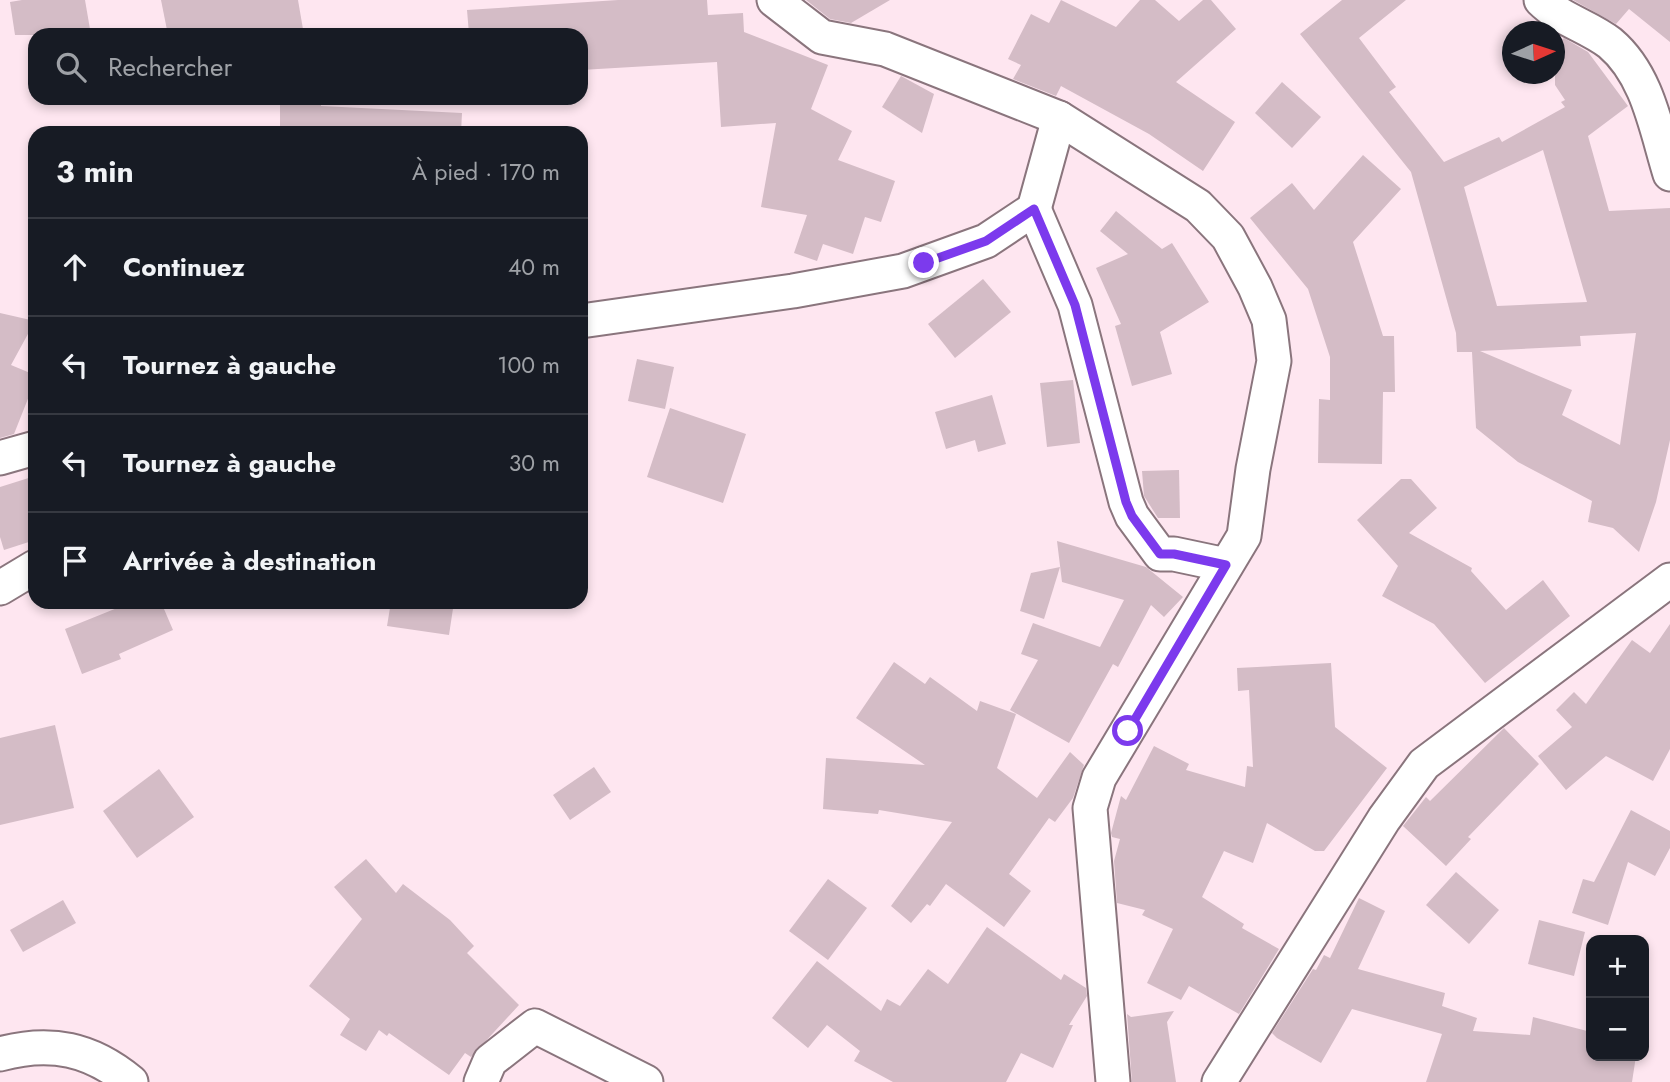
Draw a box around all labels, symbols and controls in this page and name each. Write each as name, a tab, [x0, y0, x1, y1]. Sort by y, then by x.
north arrow	[1502, 21, 1565, 84]
search box	[28, 28, 588, 105]
icon: search	[52, 48, 90, 86]
text: Rechercher	[108, 48, 232, 86]
text: 3 min	[56, 150, 134, 193]
text: À pied · 170 m	[412, 155, 560, 189]
route end	[908, 247, 939, 278]
icon: ahead	[56, 248, 94, 286]
text: Continuez	[123, 248, 245, 286]
text: 40 m	[508, 250, 560, 284]
icon: left	[56, 346, 94, 384]
text: Tournez à gauche	[123, 346, 336, 384]
text: 100 m	[497, 348, 560, 382]
icon: left	[56, 444, 94, 482]
text: Tournez à gauche	[123, 444, 336, 482]
text: 30 m	[509, 446, 560, 480]
icon: arrive	[56, 542, 94, 580]
text: Arrivée à destination	[123, 542, 376, 580]
route start	[1112, 715, 1143, 746]
map controls	[1586, 935, 1649, 1061]
button: +	[1586, 935, 1649, 998]
button: −	[1586, 998, 1649, 1061]

